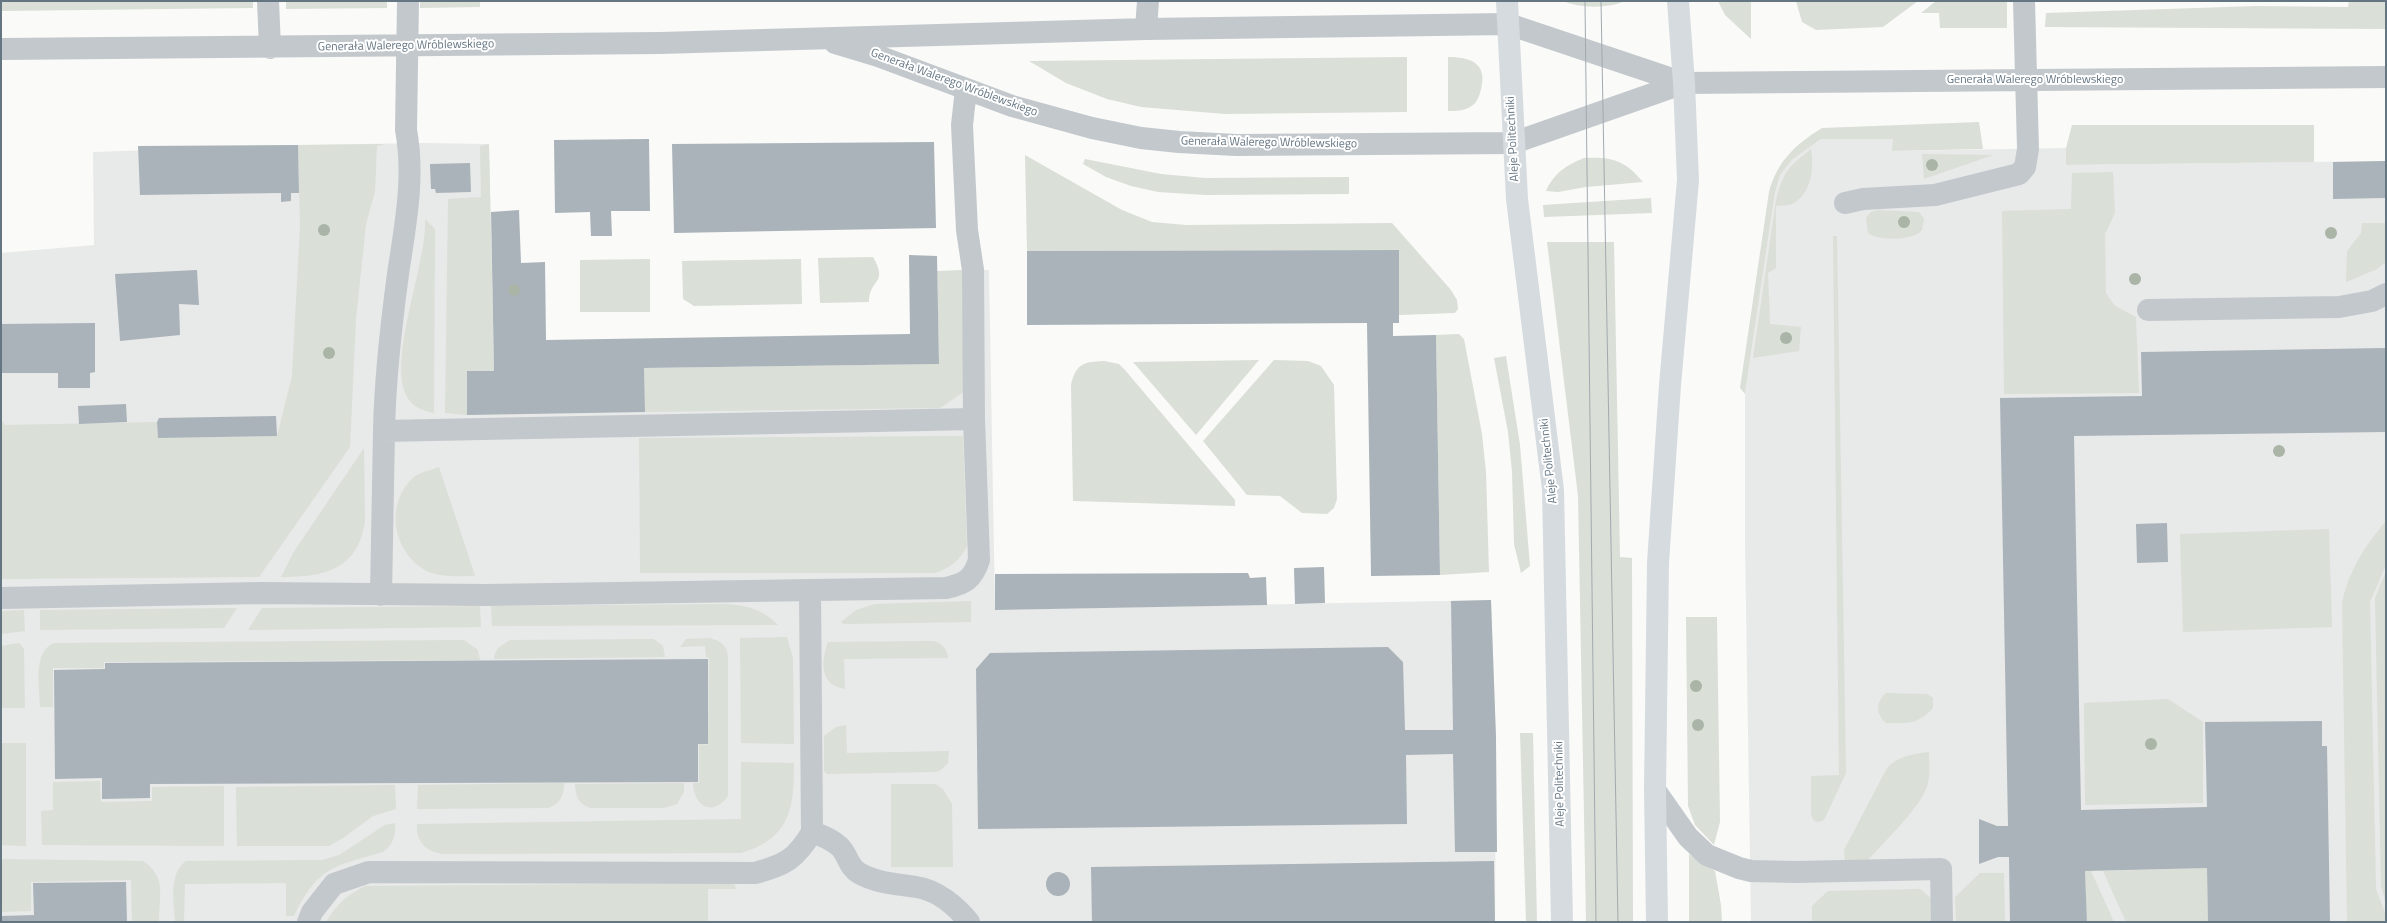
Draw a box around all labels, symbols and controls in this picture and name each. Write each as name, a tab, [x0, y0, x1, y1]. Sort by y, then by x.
street label: Generała Walerego Wróblewskiego	[318, 37, 494, 55]
street label: Generała Walerego Wróblewskiego	[869, 46, 1039, 120]
street label: Generała Walerego Wróblewskiego	[1947, 73, 2123, 87]
street label: Aleje Politechniki	[1504, 96, 1522, 182]
street label: Generała Walerego Wróblewskiego	[1181, 134, 1357, 152]
street label: Aleje Politechniki	[1537, 418, 1561, 504]
street label: Aleje Politechniki	[1552, 741, 1568, 827]

